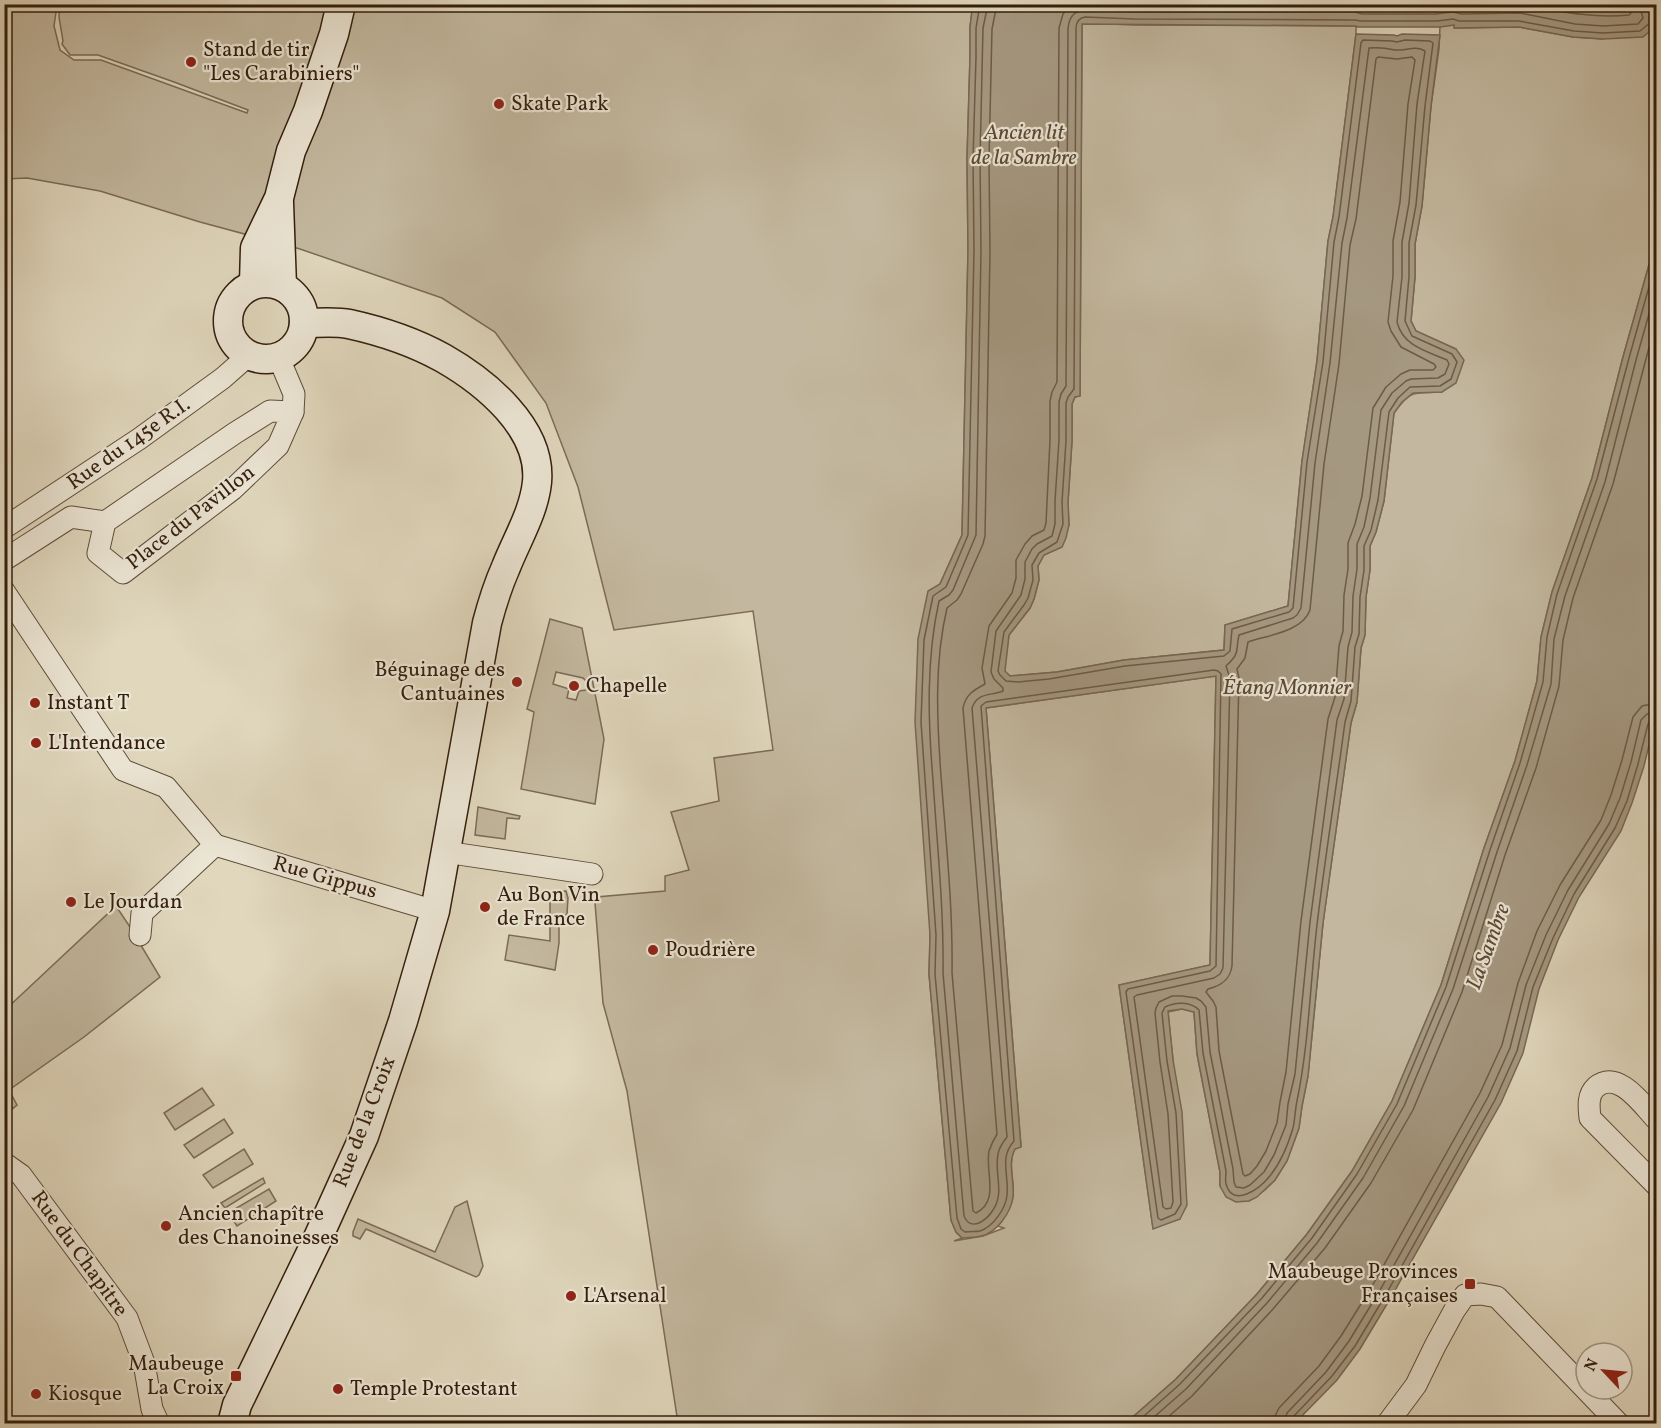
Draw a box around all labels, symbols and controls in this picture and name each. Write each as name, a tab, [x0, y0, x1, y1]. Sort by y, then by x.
place label: Stand de tir "Les Carabiniers"	[203, 36, 360, 89]
marker: Stand de tir "Les Carabiniers"	[184, 55, 198, 69]
place label: Skate Park	[511, 90, 609, 119]
marker: Skate Park	[492, 97, 506, 111]
water label: Ancien lit de la Sambre	[971, 118, 1077, 174]
street label: Rue du 145e R.I.	[62, 391, 196, 497]
street label: Place du Pavillon	[121, 459, 261, 577]
place label: Béguinage des Cantuaines	[374, 656, 505, 709]
place label: Chapelle	[586, 672, 667, 701]
water label: Étang Monnier	[1223, 673, 1352, 704]
marker: Béguinage des Cantuaines	[510, 675, 524, 689]
marker: Chapelle	[567, 679, 581, 693]
place label: Instant T	[47, 689, 130, 718]
marker: Instant T	[28, 696, 42, 710]
place label: L'Intendance	[48, 729, 165, 758]
marker: L'Intendance	[29, 736, 43, 750]
street label: Rue Gippus	[270, 849, 380, 907]
place label: Au Bon Vin de France	[497, 881, 600, 934]
place label: Le Jourdan	[83, 888, 182, 917]
marker: Le Jourdan	[64, 895, 78, 909]
marker: Au Bon Vin de France	[478, 900, 492, 914]
water label: La Sambre	[1459, 900, 1519, 994]
place label: Poudrière	[665, 936, 756, 965]
marker: Poudrière	[646, 943, 660, 957]
street label: Rue de la Croix	[327, 1052, 403, 1192]
street label: Rue du Chapitre	[23, 1185, 135, 1323]
place label: Ancien chapître des Chanoinesses	[178, 1200, 339, 1253]
marker: Ancien chapître des Chanoinesses	[159, 1219, 173, 1233]
place label: Maubeuge Provinces Françaises	[1268, 1258, 1458, 1311]
marker: Maubeuge Provinces Françaises	[1463, 1277, 1477, 1291]
place label: L'Arsenal	[583, 1282, 667, 1311]
marker: L'Arsenal	[564, 1289, 578, 1303]
north arrow	[1574, 1341, 1634, 1401]
place label: Maubeuge La Croix	[128, 1350, 224, 1403]
text: N	[1580, 1355, 1605, 1375]
marker: Maubeuge La Croix	[229, 1369, 243, 1383]
place label: Temple Protestant	[350, 1375, 518, 1404]
place label: Kiosque	[48, 1380, 122, 1409]
marker: Temple Protestant	[331, 1382, 345, 1396]
marker: Kiosque	[29, 1387, 43, 1401]

